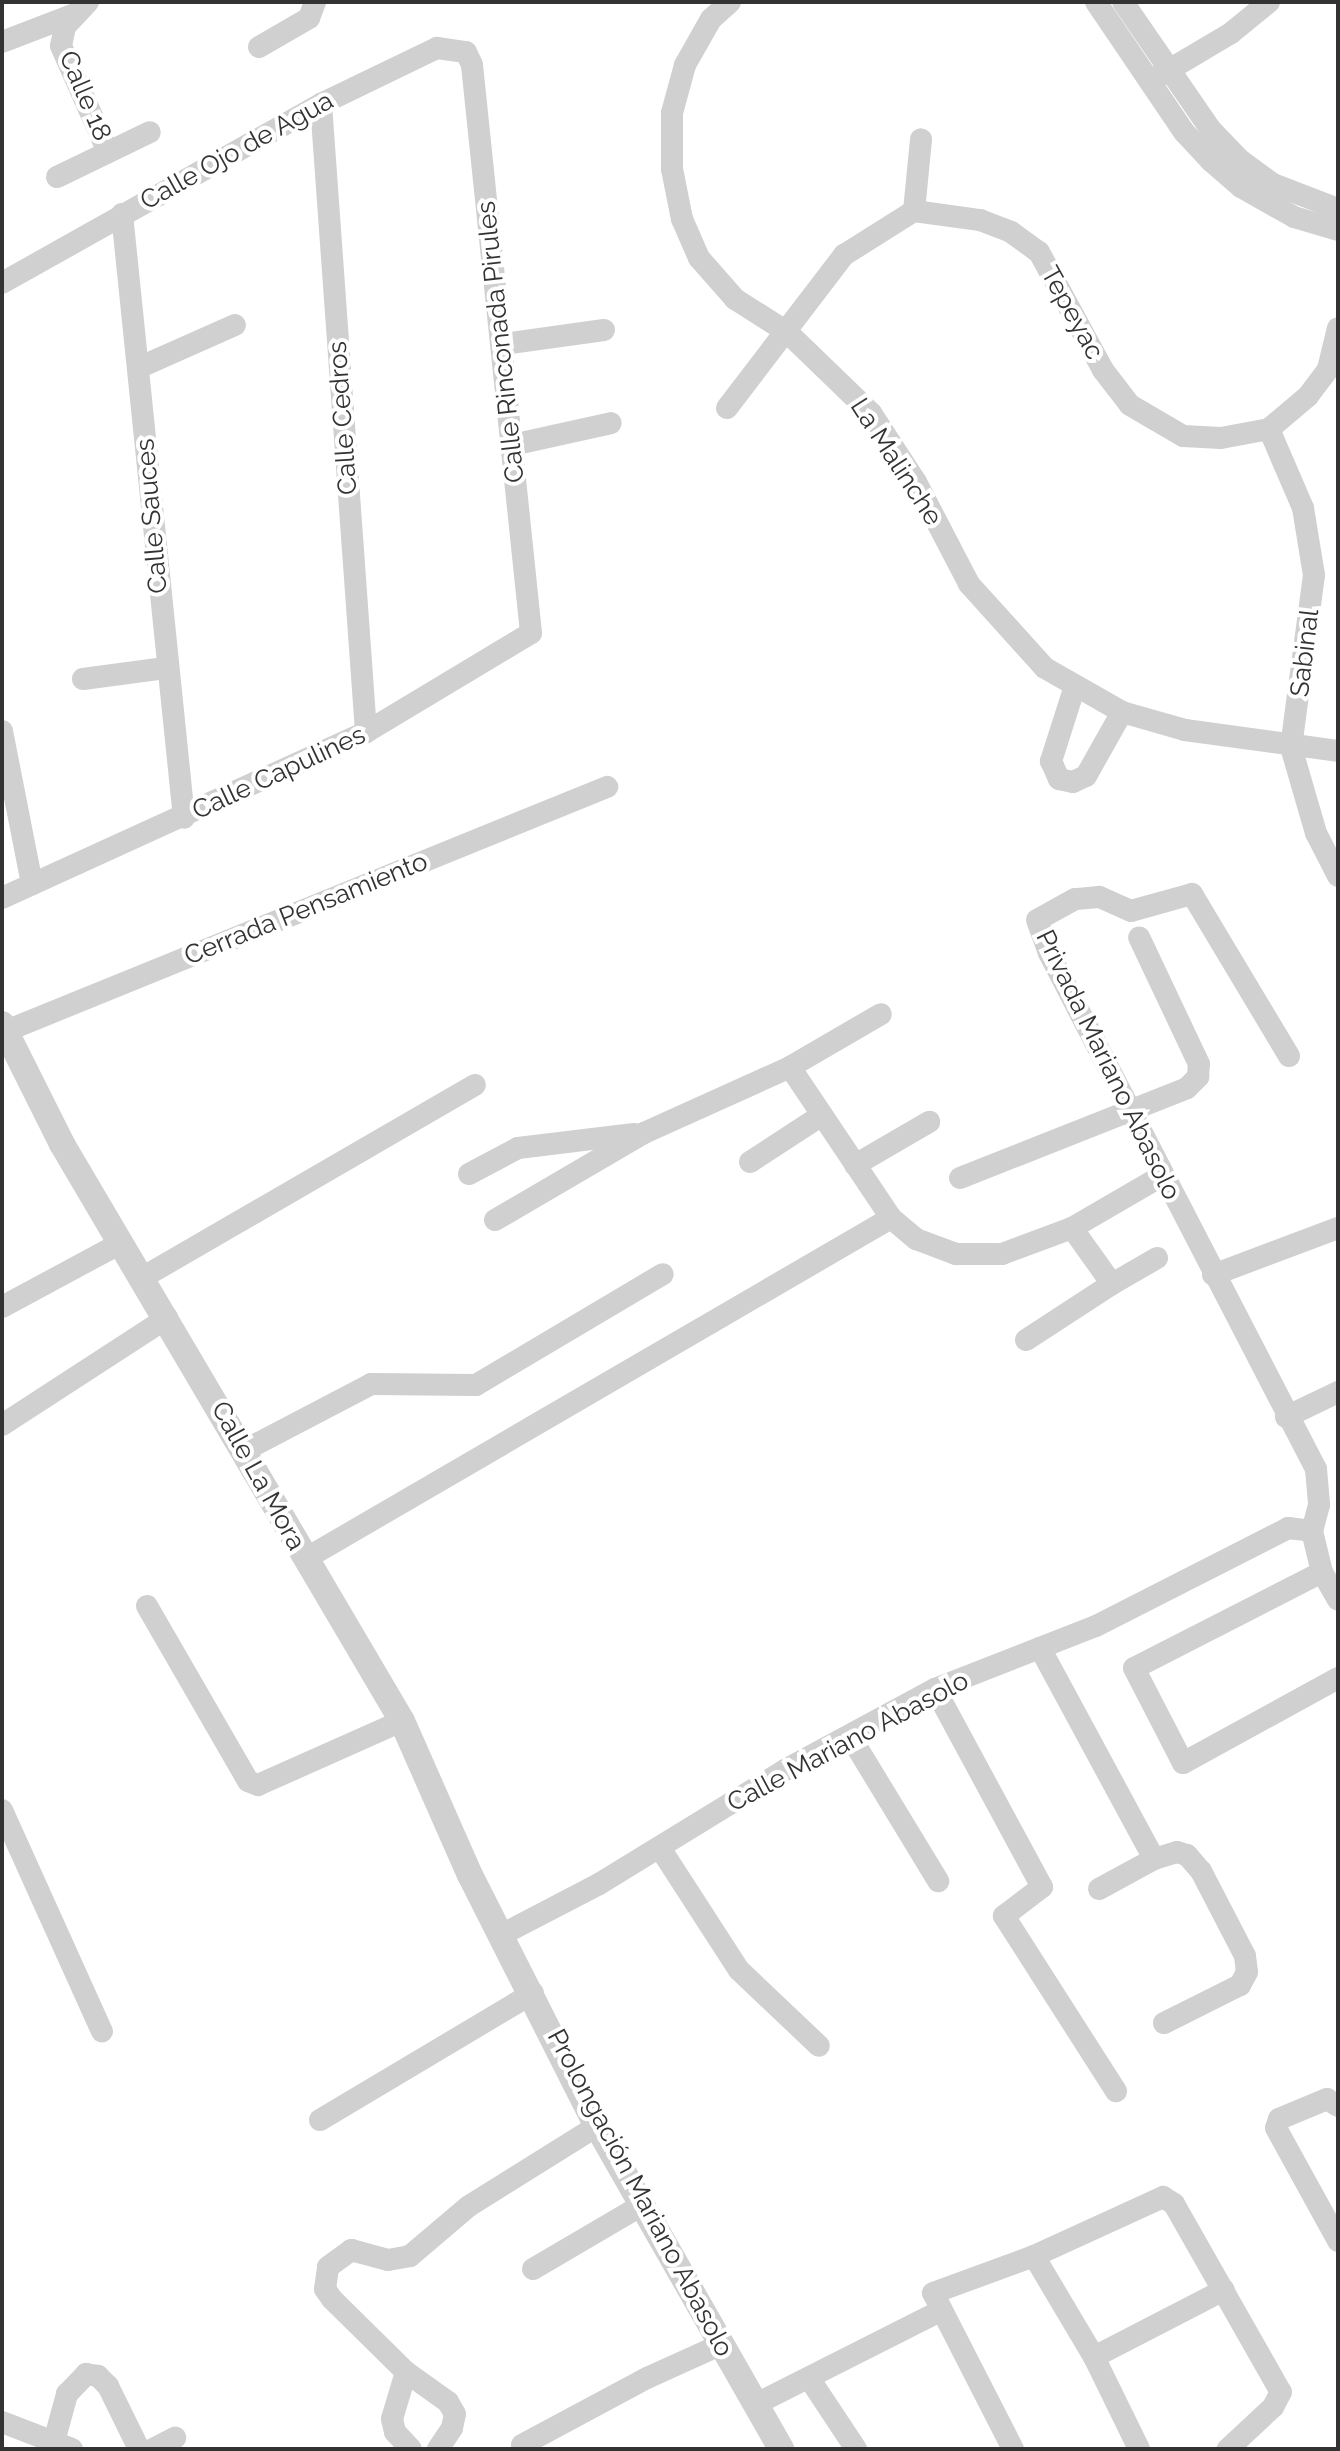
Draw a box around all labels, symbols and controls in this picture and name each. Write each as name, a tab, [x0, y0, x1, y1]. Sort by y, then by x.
street label: Calle 18	[52, 46, 118, 146]
street label: Calle Ojo de Agua	[135, 85, 339, 217]
street label: Calle Rinconada Pirules	[471, 200, 531, 484]
street label: Tepeyac	[1034, 261, 1110, 365]
street label: Calle Cedros	[322, 340, 364, 496]
street label: La Malinche	[843, 393, 949, 531]
street label: Calle Sauces	[130, 437, 174, 595]
street label: Sabinal	[1284, 607, 1326, 699]
street label: Calle Capulines	[188, 719, 370, 827]
street label: Cerrada Pensamiento	[180, 846, 432, 972]
street label: Privada Mariano Abasolo	[1029, 925, 1187, 1205]
street label: Calle La Mora	[204, 1396, 312, 1556]
street label: Calle Mariano Abasolo	[722, 1665, 974, 1819]
street label: Prolongación Mariano Abasolo	[540, 2024, 740, 2362]

